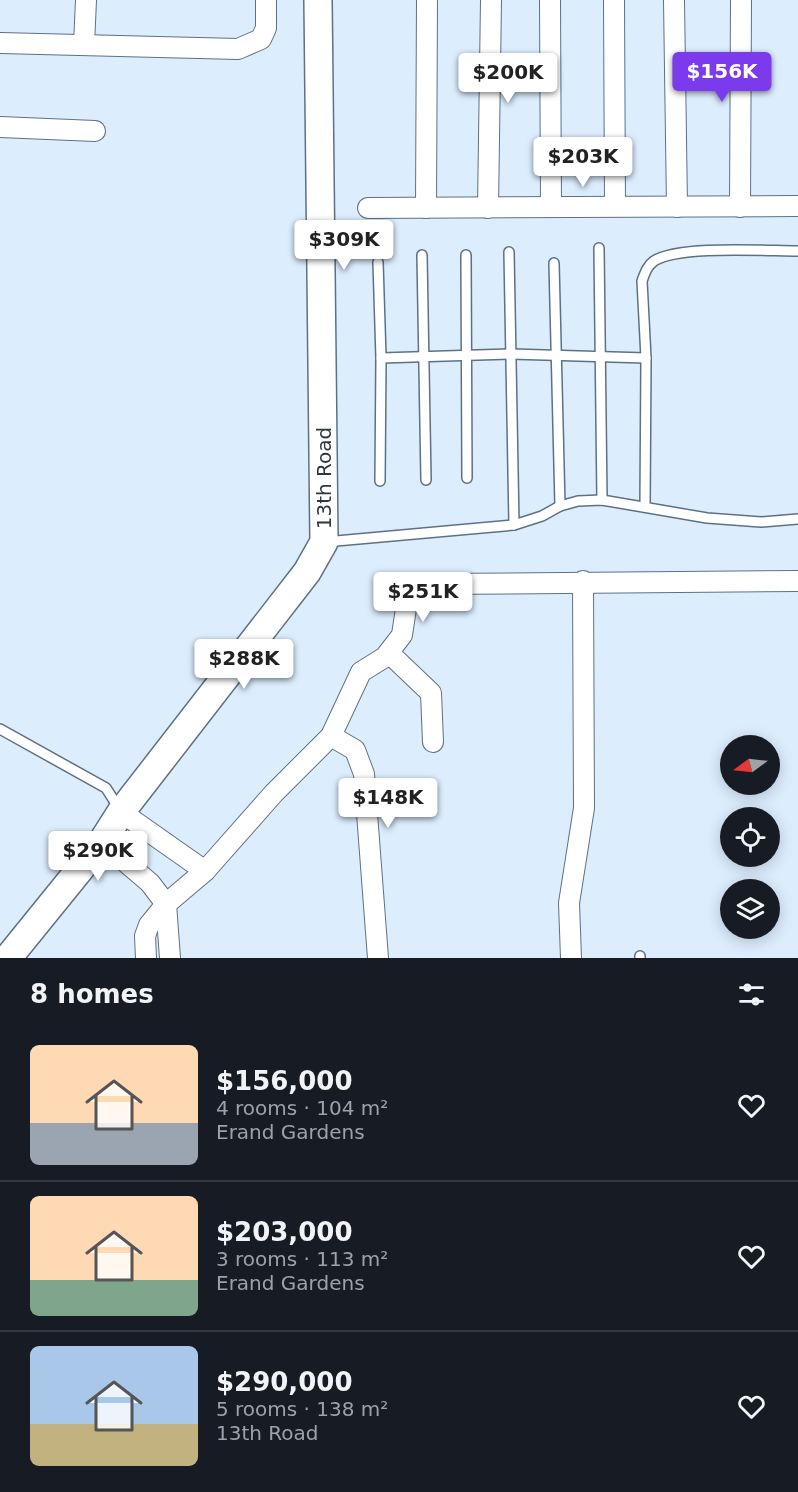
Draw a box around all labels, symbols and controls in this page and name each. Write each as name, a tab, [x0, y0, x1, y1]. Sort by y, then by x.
pin: $156K	[680, 52, 764, 103]
pin: $200K	[466, 53, 550, 104]
text: $156K	[686, 59, 758, 83]
text: $200K	[472, 60, 544, 84]
pin: $203K	[541, 137, 625, 188]
text: $203K	[547, 144, 619, 168]
pin: $309K	[302, 220, 386, 271]
text: $309K	[308, 227, 380, 251]
street label: 13th Road	[312, 427, 336, 529]
pin: $251K	[381, 572, 465, 623]
text: $251K	[387, 579, 459, 603]
pin: $288K	[202, 639, 286, 690]
text: $288K	[208, 646, 280, 670]
north arrow	[720, 735, 780, 795]
map controls	[720, 735, 780, 939]
pin: $148K	[346, 778, 430, 829]
text: $148K	[352, 785, 424, 809]
button: locate	[720, 807, 780, 867]
pin: $290K	[56, 831, 140, 882]
text: $290K	[62, 838, 134, 862]
button: layers	[720, 879, 780, 939]
icon: filters	[735, 978, 768, 1011]
text: 8 homes	[30, 979, 154, 1009]
text: $156,000	[216, 1066, 353, 1096]
icon: home	[78, 1069, 150, 1141]
icon: heart	[735, 1089, 768, 1122]
text: 4 rooms · 104 m²	[216, 1096, 388, 1120]
text: Erand Gardens	[216, 1120, 365, 1144]
text: $203,000	[216, 1217, 353, 1247]
icon: home	[78, 1220, 150, 1292]
icon: heart	[735, 1240, 768, 1273]
text: 3 rooms · 113 m²	[216, 1247, 388, 1271]
text: Erand Gardens	[216, 1271, 365, 1295]
text: $290,000	[216, 1367, 353, 1397]
icon: home	[78, 1370, 150, 1442]
icon: heart	[735, 1390, 768, 1423]
text: 5 rooms · 138 m²	[216, 1397, 388, 1421]
text: 13th Road	[216, 1421, 319, 1445]

